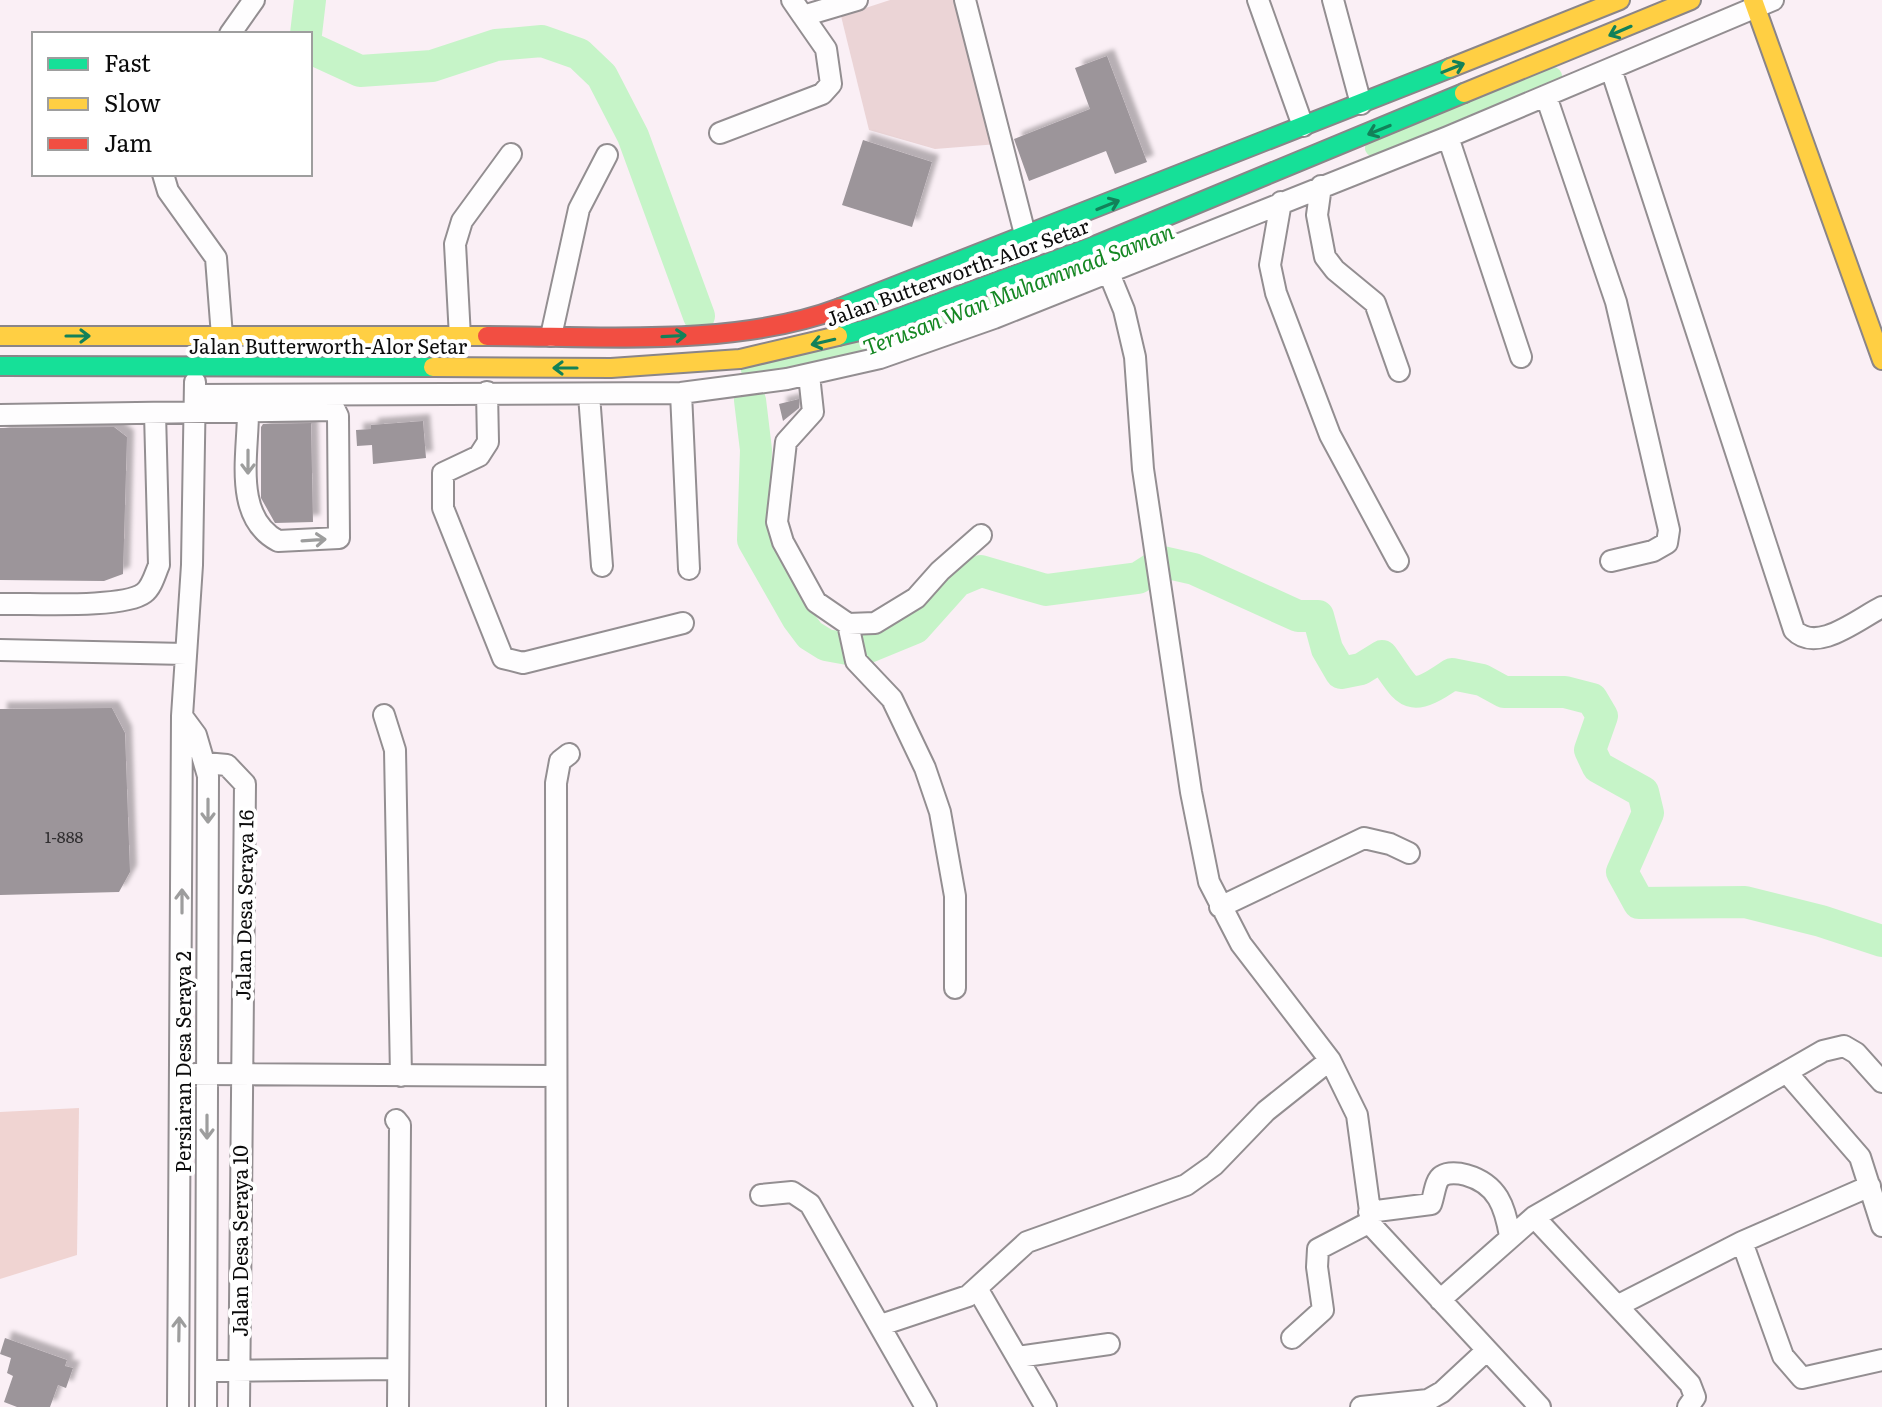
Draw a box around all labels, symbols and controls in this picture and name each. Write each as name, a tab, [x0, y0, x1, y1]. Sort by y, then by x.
one-way arrow	[1608, 24, 1633, 39]
legend	[32, 32, 312, 176]
text: Fast	[104, 44, 151, 79]
one-way arrow	[1441, 59, 1465, 74]
text: Slow	[104, 84, 161, 119]
text: Jam	[104, 124, 152, 159]
one-way arrow	[1368, 124, 1392, 138]
one-way arrow	[1095, 197, 1120, 211]
street label: Jalan Butterworth-Alor Setar	[821, 209, 1093, 333]
water label: Terusan Wan Muhammad Saman	[858, 213, 1178, 363]
one-way arrow	[64, 328, 91, 344]
one-way arrow	[660, 328, 687, 343]
street label: Jalan Butterworth-Alor Setar	[189, 330, 468, 360]
one-way arrow	[810, 335, 836, 350]
one-way arrow	[552, 360, 579, 376]
one-way arrow	[240, 448, 255, 475]
one-way arrow	[300, 532, 327, 547]
one-way arrow	[200, 797, 216, 824]
street label: Jalan Desa Seraya 16	[226, 809, 260, 1001]
house number: 1-888	[45, 824, 83, 848]
one-way arrow	[174, 888, 190, 915]
street label: Persiaran Desa Seraya 2	[167, 951, 197, 1173]
one-way arrow	[199, 1113, 215, 1140]
street label: Jalan Desa Seraya 10	[224, 1145, 254, 1337]
one-way arrow	[172, 1316, 187, 1343]

